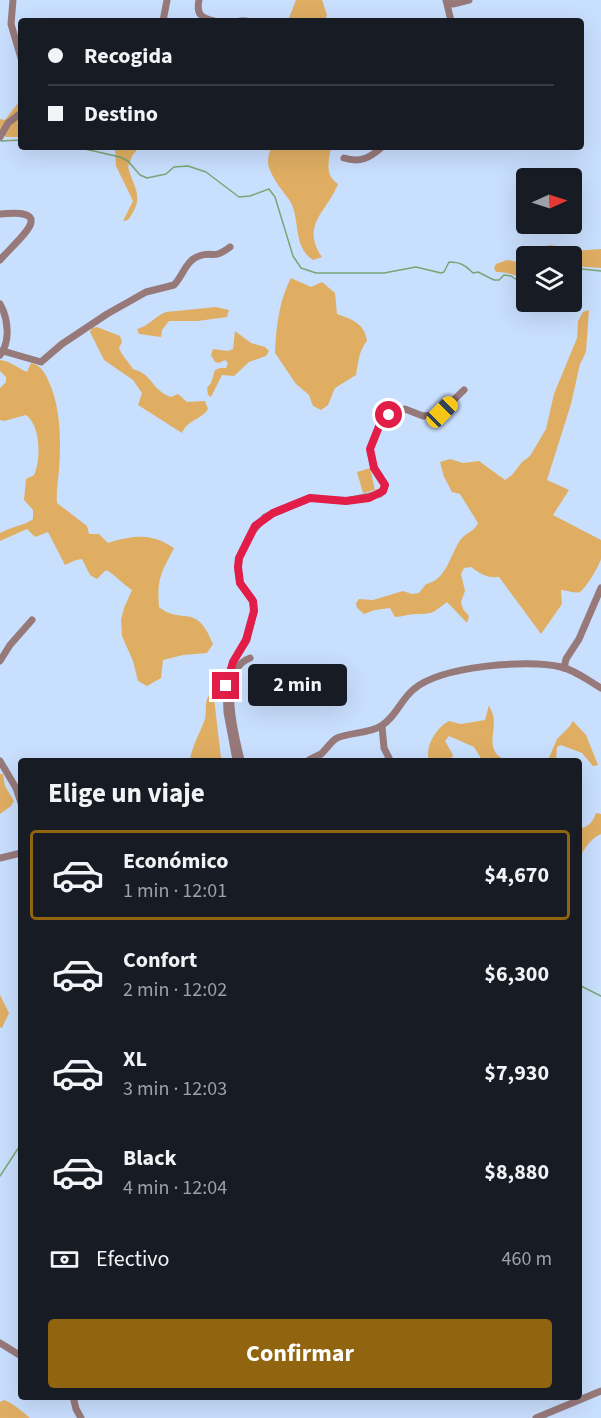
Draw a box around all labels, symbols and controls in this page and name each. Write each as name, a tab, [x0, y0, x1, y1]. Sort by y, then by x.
text: Recogida	[84, 40, 173, 72]
text: Destino	[84, 98, 158, 130]
north arrow	[516, 168, 582, 234]
map controls	[516, 168, 582, 312]
button: layers	[516, 246, 582, 312]
car	[423, 393, 461, 431]
route start	[375, 401, 402, 428]
callout: 2 min	[247, 665, 346, 707]
text: 2 min	[273, 671, 322, 699]
route end	[212, 672, 239, 699]
text: Elige un viaje	[48, 774, 205, 813]
text: Económico	[123, 845, 228, 877]
icon: car	[51, 848, 105, 902]
text: $4,670	[484, 859, 549, 891]
text: 1 min · 12:01	[123, 877, 227, 905]
text: Confort	[123, 944, 197, 976]
icon: car	[51, 947, 105, 1001]
text: $6,300	[484, 958, 549, 990]
text: 2 min · 12:02	[123, 976, 227, 1004]
text: XL	[123, 1043, 147, 1075]
icon: car	[51, 1046, 105, 1100]
text: $7,930	[484, 1057, 549, 1089]
text: 3 min · 12:03	[123, 1075, 227, 1103]
text: Black	[123, 1142, 177, 1174]
icon: car	[51, 1145, 105, 1199]
text: $8,880	[484, 1156, 549, 1188]
text: 4 min · 12:04	[123, 1174, 227, 1202]
icon: cash	[48, 1243, 81, 1276]
text: Efectivo	[96, 1243, 170, 1275]
text: 460 m	[502, 1245, 552, 1273]
button: Confirmar	[48, 1319, 552, 1388]

